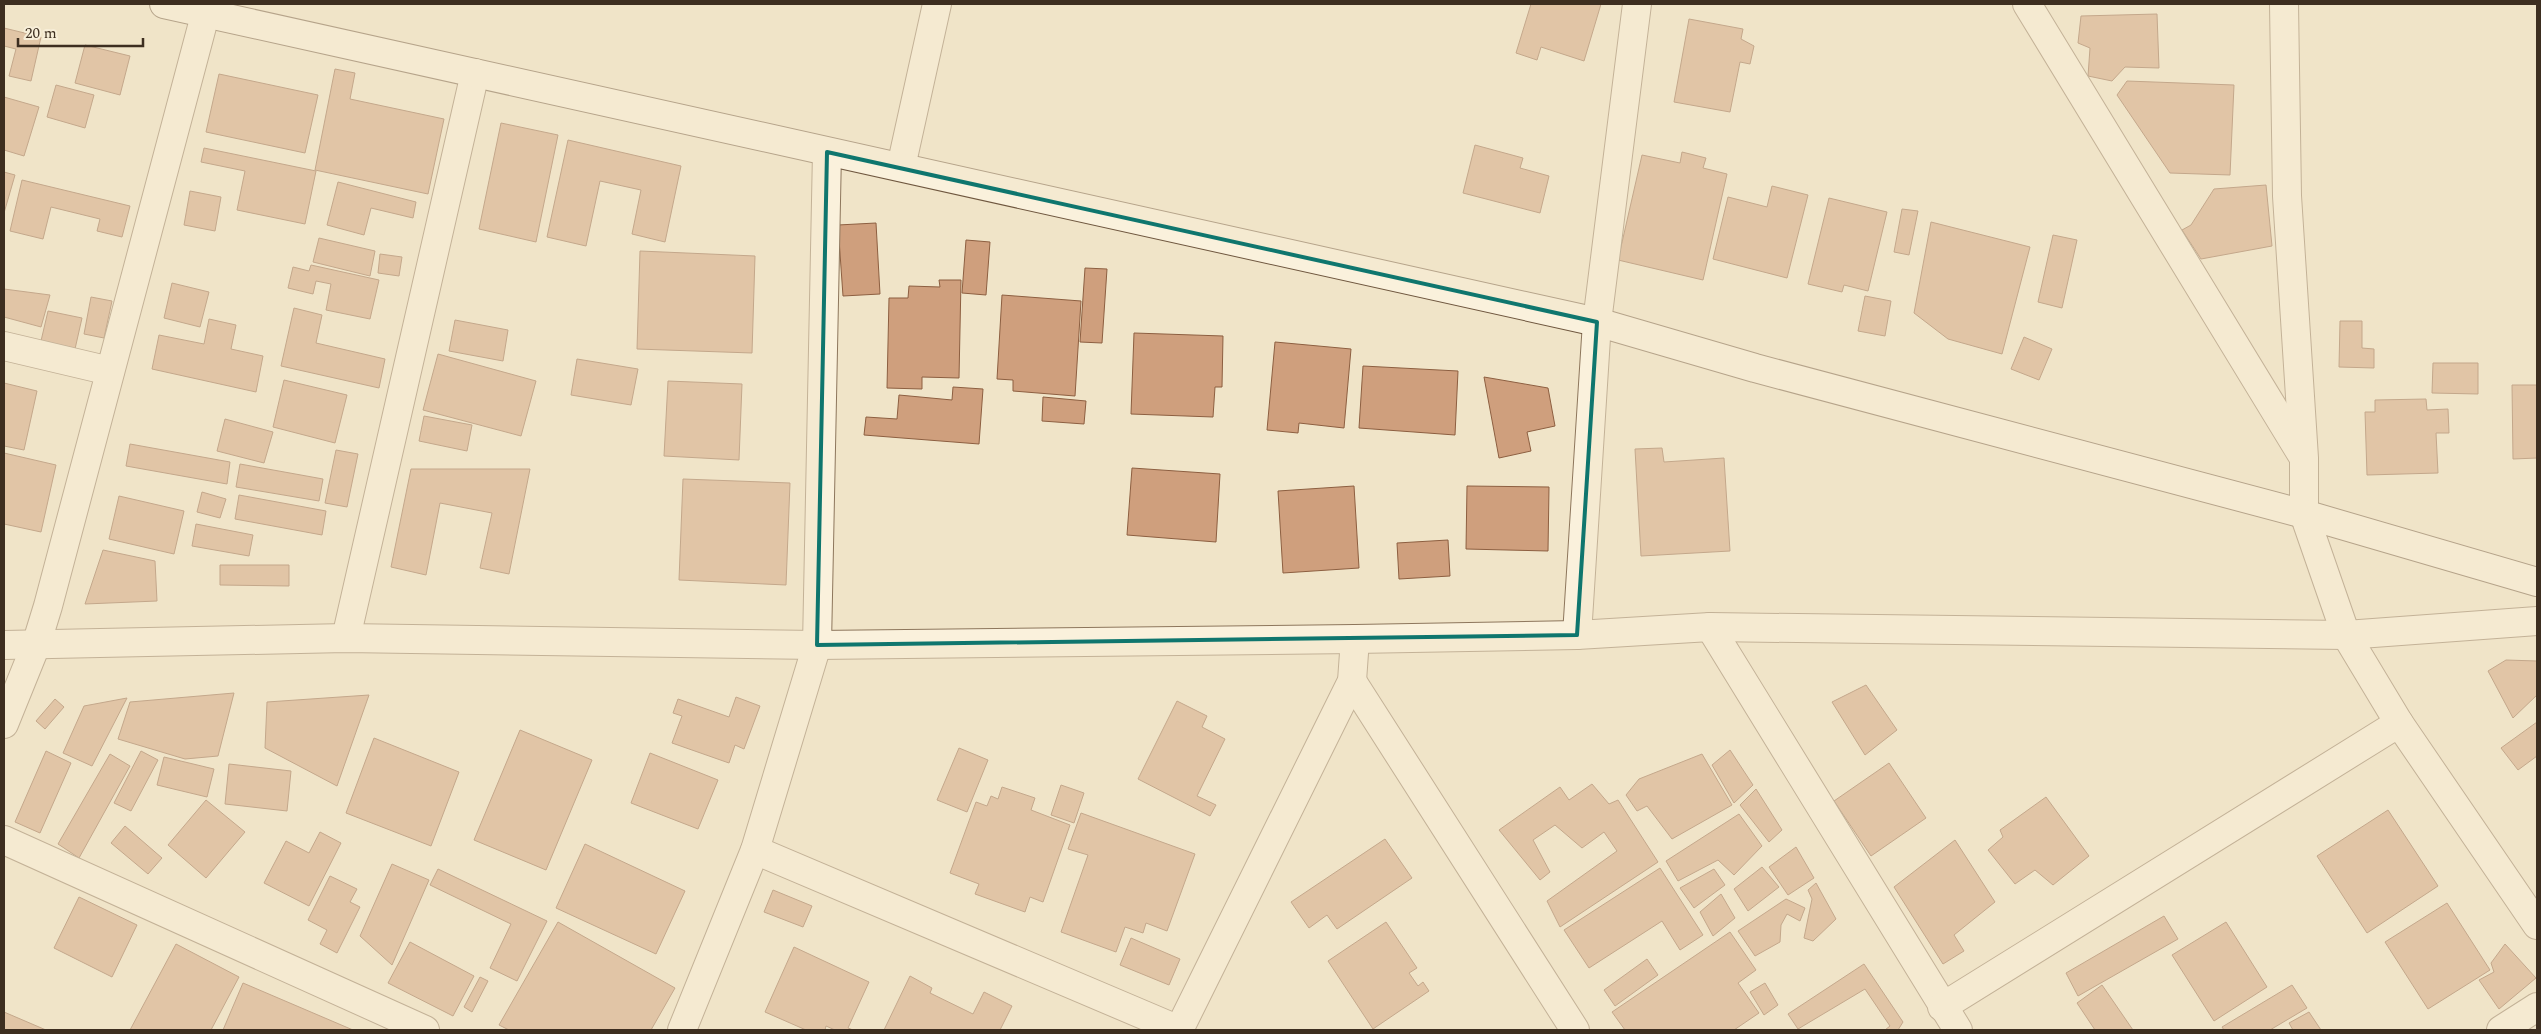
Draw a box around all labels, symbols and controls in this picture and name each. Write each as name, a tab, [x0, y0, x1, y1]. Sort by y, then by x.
scale bar	[18, 15, 142, 47]
text: 20 m	[25, 22, 57, 45]

